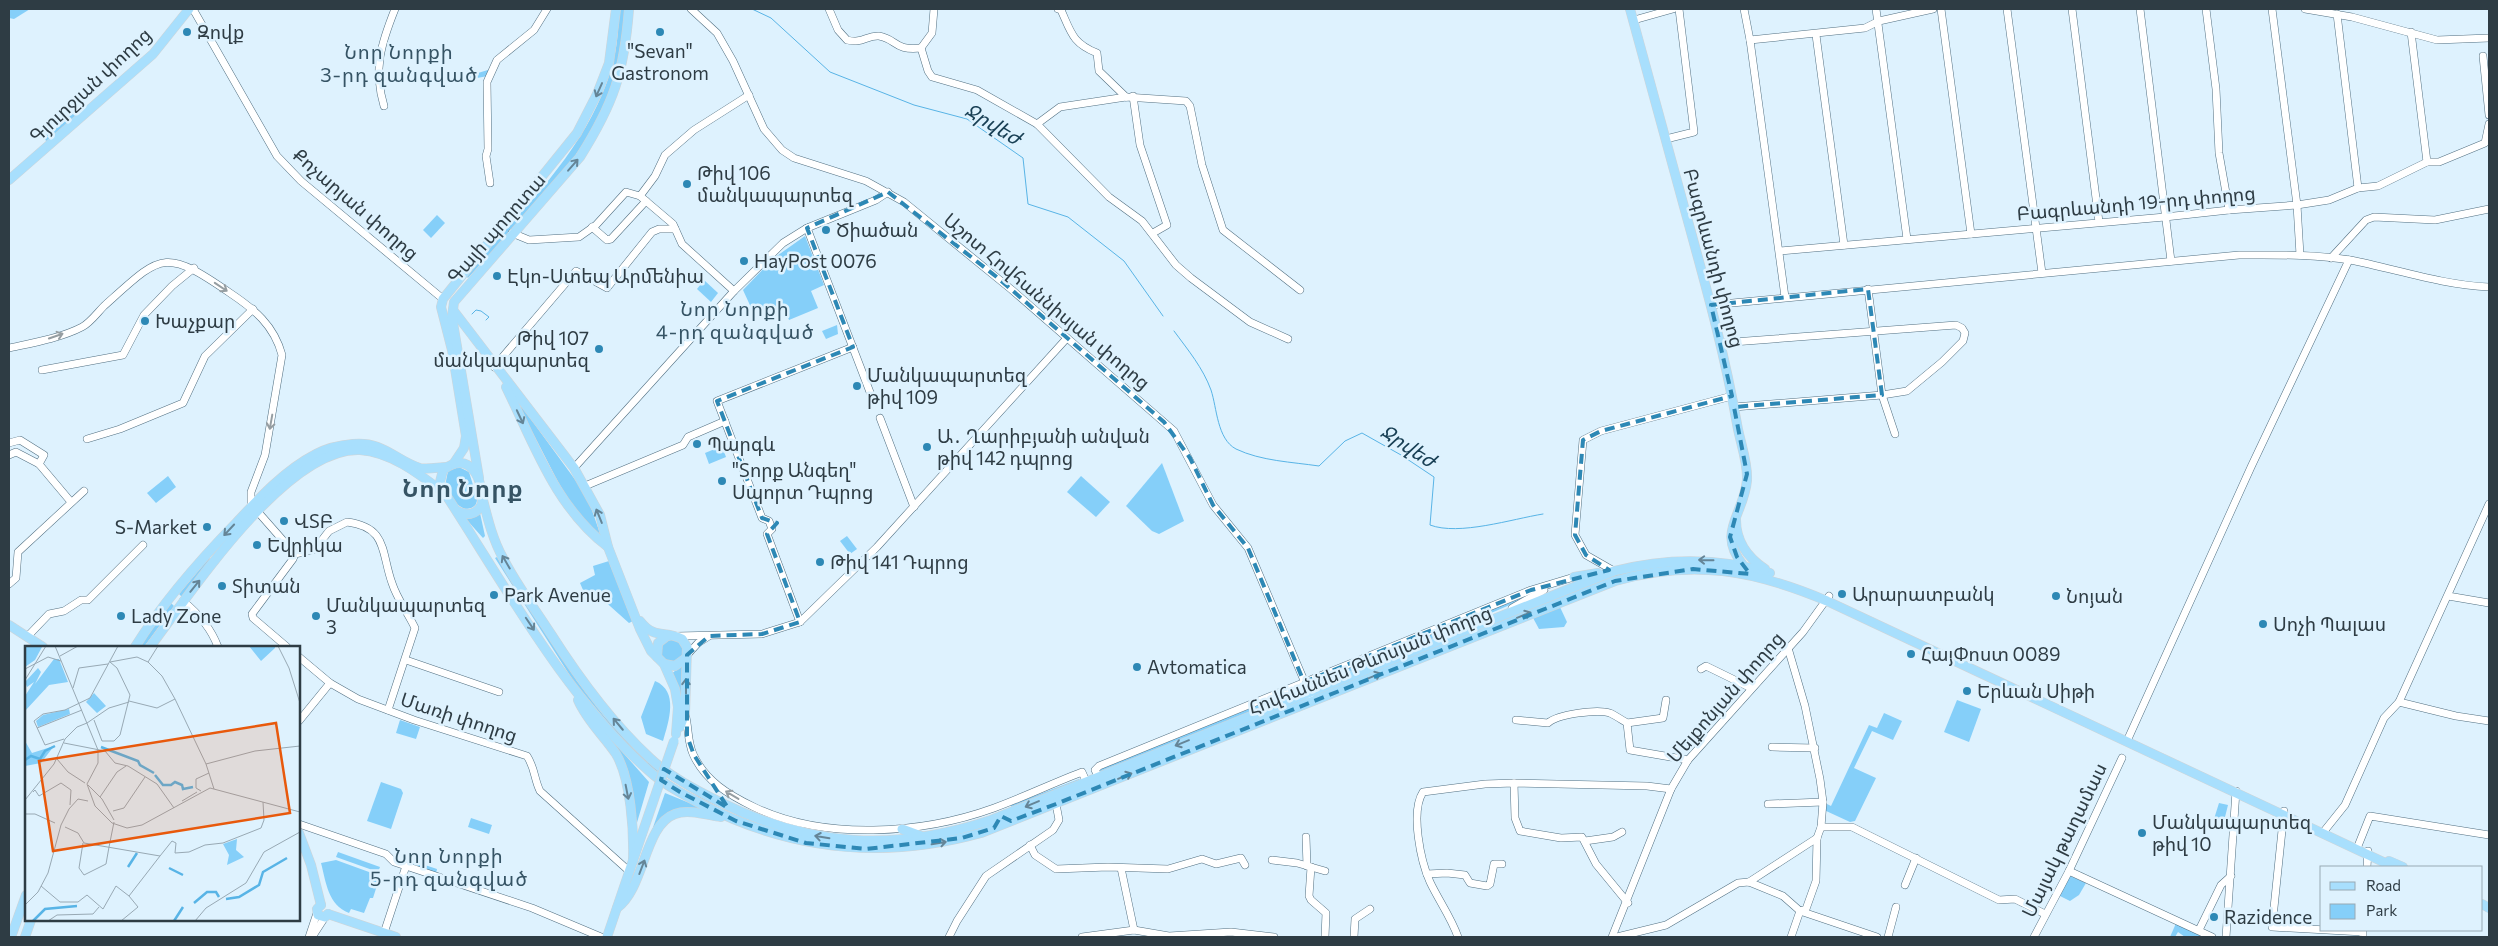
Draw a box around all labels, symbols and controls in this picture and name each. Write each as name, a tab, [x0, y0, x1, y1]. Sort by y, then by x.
place label: Զովք	[197, 20, 244, 44]
street label: Գյուրջյան փողոց	[24, 22, 156, 148]
marker: Զովք	[181, 26, 193, 38]
marker: "Sevan" Gastronom	[654, 26, 666, 38]
district label: Նոր Նորքի 3-րդ զանգված	[320, 39, 478, 87]
place label: "Sevan" Gastronom	[611, 39, 709, 84]
one-way arrow	[593, 82, 603, 97]
water label: Ջրվեժ	[961, 97, 1028, 151]
street label: Քոչարյան փողոց	[288, 143, 424, 265]
one-way arrow	[567, 159, 578, 172]
place label: Թիվ 106 մանկապարտեզ	[697, 161, 854, 207]
street label: Բագրևանդի փողոց	[1678, 166, 1750, 350]
street label: Գայի պողոտա	[442, 168, 550, 288]
marker: Թիվ 106 մանկապարտեզ	[681, 178, 693, 190]
street label: Բագրևանդի 19-րդ փողոց	[2016, 181, 2256, 225]
street label: Աշոտ Հովհաննիսյան փողոց	[939, 207, 1155, 395]
place label: Ծիածան	[836, 218, 918, 242]
marker: Ծիածան	[820, 224, 832, 236]
place label: HayPost 0076	[754, 249, 877, 272]
marker: HayPost 0076	[738, 255, 750, 267]
place label: Էկո-Ստեպ Արմենիա	[507, 264, 704, 288]
marker: Էկո-Ստեպ Արմենիա	[491, 270, 503, 282]
one-way arrow	[214, 282, 228, 292]
district label: Նոր Նորքի 4-րդ զանգված	[656, 296, 814, 344]
place label: Խաչքար	[155, 309, 235, 333]
marker: Խաչքար	[139, 315, 151, 327]
place label: Թիվ 107 մանկապարտեզ	[433, 326, 591, 372]
one-way arrow	[47, 330, 63, 340]
marker: Թիվ 107 մանկապարտեզ	[593, 343, 605, 355]
place label: Մանկապարտեզ թիվ 109	[867, 363, 1028, 409]
marker: Մանկապարտեզ թիվ 109	[851, 380, 863, 392]
one-way arrow	[516, 409, 525, 424]
one-way arrow	[265, 413, 275, 429]
water label: Ջրվեժ	[1376, 419, 1443, 474]
place label: Ա․ Ղարիբյանի անվան թիվ 142 դպրոց	[937, 424, 1150, 470]
place label: Պարգև	[707, 432, 775, 456]
marker: Պարգև	[691, 438, 703, 450]
marker: Ա․ Ղարիբյանի անվան թիվ 142 դպրոց	[921, 441, 933, 453]
place label: "Տորք Անգեղ" Սպորտ Դպրոց	[732, 458, 873, 504]
district label: Նոր Նորք	[402, 473, 524, 503]
marker: "Տորք Անգեղ" Սպորտ Դպրոց	[716, 475, 728, 487]
place label: ՎՏԲ	[294, 509, 333, 532]
one-way arrow	[594, 509, 604, 524]
place label: S-Market	[115, 515, 197, 538]
marker: ՎՏԲ	[278, 515, 290, 527]
marker: S-Market	[201, 521, 213, 533]
one-way arrow	[223, 523, 235, 536]
place label: Եվրիկա	[267, 533, 343, 557]
marker: Եվրիկա	[251, 539, 263, 551]
place label: Թիվ 141 Դպրոց	[830, 550, 969, 574]
one-way arrow	[500, 555, 510, 569]
marker: Թիվ 141 Դպրոց	[814, 556, 826, 568]
one-way arrow	[1699, 556, 1715, 565]
place label: Տիտան	[232, 574, 301, 598]
one-way arrow	[190, 580, 201, 593]
marker: Տիտան	[216, 580, 228, 592]
place label: Արարատբանկ	[1852, 582, 1995, 606]
place label: Park Avenue	[504, 583, 611, 606]
place label: Նոյան	[2066, 584, 2123, 608]
marker: Արարատբանկ	[1836, 588, 1848, 600]
marker: Park Avenue	[488, 589, 500, 601]
marker: Նոյան	[2050, 590, 2062, 602]
place label: Մանկապարտեզ 3	[326, 593, 487, 638]
street label: Հովհաննես Թևոսյան փողոց	[1245, 600, 1495, 720]
place label: Lady Zone	[131, 604, 221, 627]
marker: Lady Zone	[115, 610, 127, 622]
marker: Մանկապարտեզ 3	[310, 610, 322, 622]
one-way arrow	[1517, 610, 1532, 619]
place label: Սոչի Պալաս	[2273, 612, 2386, 636]
one-way arrow	[525, 617, 535, 631]
marker: Սոչի Պալաս	[2257, 618, 2269, 630]
street label: Մելքոնյան փողոց	[1661, 626, 1789, 768]
place label: ՀայՓոստ 0089	[1921, 642, 2060, 666]
inset map	[25, 646, 300, 921]
marker: ՀայՓոստ 0089	[1905, 648, 1917, 660]
place label: Avtomatica	[1147, 655, 1247, 678]
marker: Avtomatica	[1131, 661, 1143, 673]
one-way arrow	[1366, 671, 1381, 680]
one-way arrow	[681, 678, 691, 694]
place label: Երևան Սիթի	[1977, 679, 2095, 703]
marker: Երևան Սիթի	[1961, 685, 1973, 697]
street label: Մառի փողոց	[397, 687, 521, 747]
one-way arrow	[612, 718, 623, 731]
one-way arrow	[1175, 739, 1191, 748]
street label: Մայակ թաղամաս	[2016, 759, 2112, 921]
one-way arrow	[1117, 770, 1132, 780]
one-way arrow	[622, 784, 632, 800]
one-way arrow	[725, 790, 739, 800]
one-way arrow	[1025, 800, 1040, 809]
place label: Մանկապարտեզ թիվ 10	[2152, 810, 2313, 856]
marker: Մանկապարտեզ թիվ 10	[2136, 827, 2148, 839]
one-way arrow	[815, 831, 831, 841]
one-way arrow	[931, 837, 947, 847]
district label: Նոր Նորքի 5-րդ զանգված	[370, 843, 528, 891]
one-way arrow	[638, 860, 647, 875]
legend	[2320, 866, 2483, 931]
text: Road	[2366, 876, 2401, 894]
text: Park	[2366, 901, 2397, 919]
place label: Razidence	[2224, 905, 2312, 928]
marker: Razidence	[2208, 911, 2220, 923]

